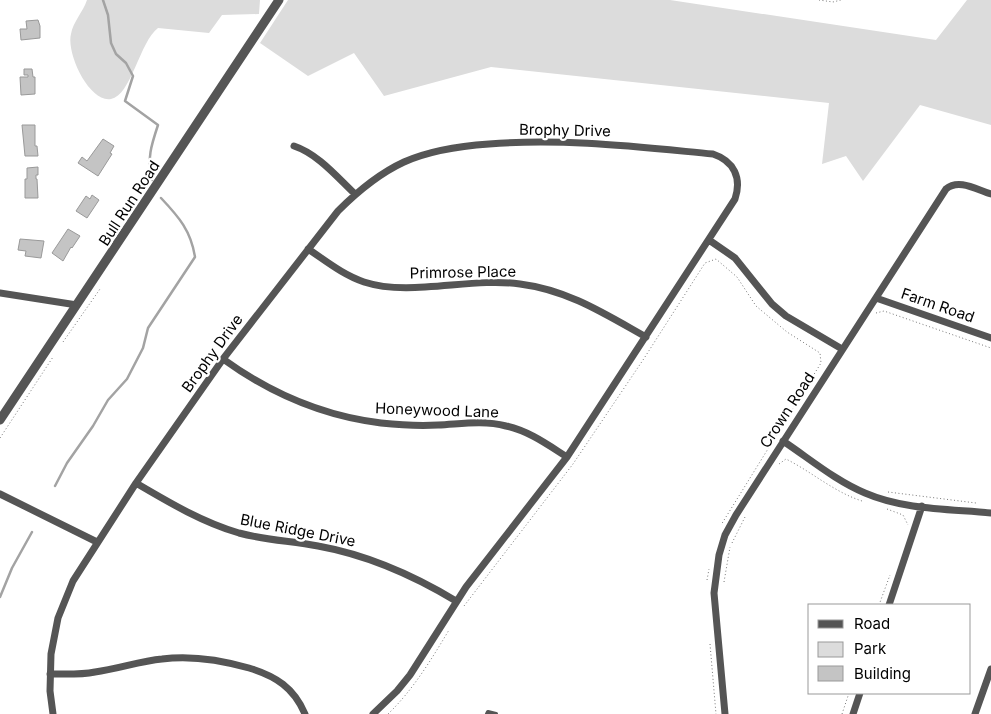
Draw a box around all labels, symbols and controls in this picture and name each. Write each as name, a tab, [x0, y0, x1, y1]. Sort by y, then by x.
street label: Brophy Drive	[519, 120, 611, 140]
street label: Bull Run Road	[94, 157, 164, 249]
street label: Primrose Place	[410, 262, 516, 282]
street label: Farm Road	[899, 284, 977, 326]
street label: Brophy Drive	[177, 310, 247, 396]
street label: Crown Road	[755, 369, 819, 451]
street label: Honeywood Lane	[375, 398, 499, 422]
street label: Blue Ridge Drive	[239, 509, 357, 551]
legend	[808, 604, 971, 694]
text: Road	[854, 614, 890, 633]
text: Park	[854, 639, 887, 658]
text: Building	[854, 664, 911, 683]

